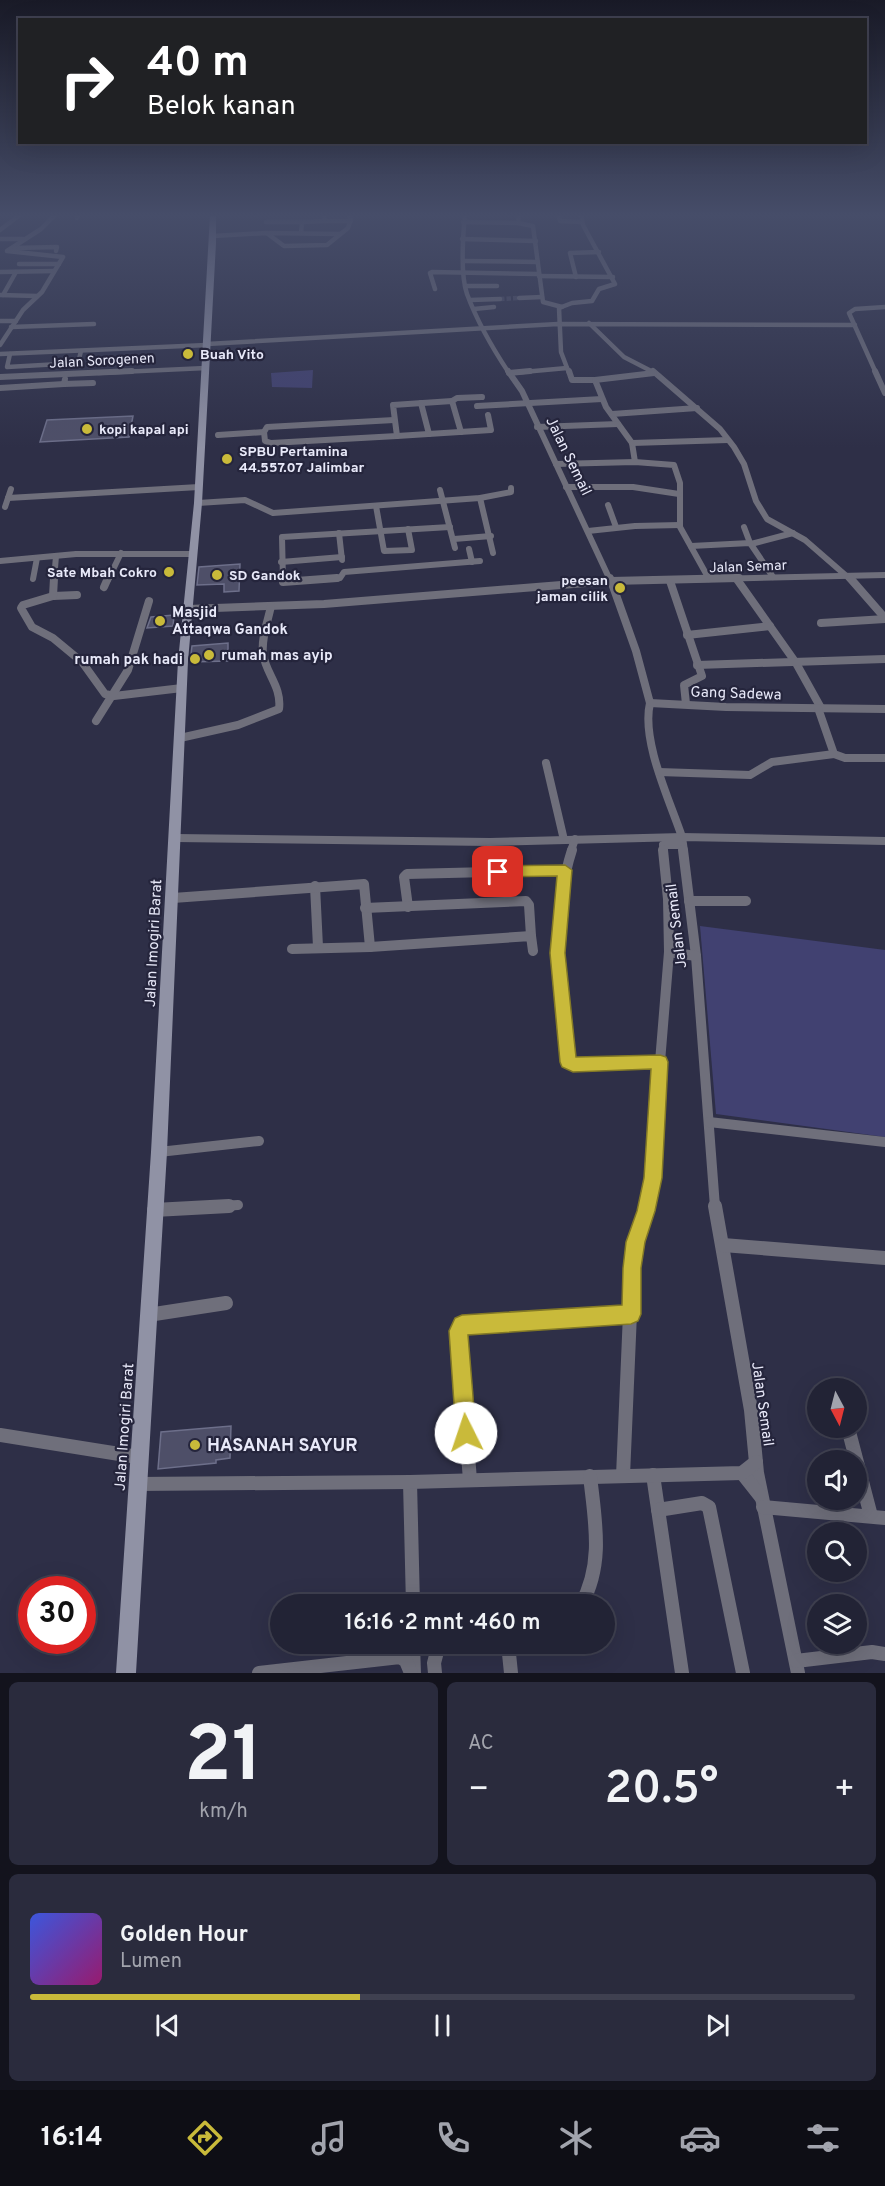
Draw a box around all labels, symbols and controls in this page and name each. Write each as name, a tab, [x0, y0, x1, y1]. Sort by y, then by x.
text: 40 m	[147, 38, 249, 91]
icon: right	[48, 42, 126, 120]
text: Belok kanan	[147, 90, 296, 124]
marker: Buah Vito	[181, 347, 195, 361]
place label: Buah Vito	[200, 347, 264, 364]
street label: Jalan Sorogenen	[49, 350, 155, 373]
street label: Jalan Semail	[540, 414, 595, 499]
marker: kopi kapal api	[80, 422, 94, 436]
place label: kopi kapal api	[99, 422, 189, 439]
place label: SPBU Pertamina 44.557.07 Jalimbar	[239, 444, 365, 477]
marker: SPBU Pertamina 44.557.07 Jalimbar	[220, 452, 234, 466]
street label: Jalan Semar	[709, 558, 788, 577]
place label: Sate Mbah Cokro	[47, 565, 157, 582]
marker: Sate Mbah Cokro	[162, 565, 176, 579]
marker: SD Gandok	[210, 568, 224, 582]
place label: SD Gandok	[229, 568, 301, 585]
place label: peesan jaman cilik	[536, 573, 608, 606]
marker: peesan jaman cilik	[613, 581, 627, 595]
place label: Masjid Attaqwa Gandok	[172, 604, 288, 640]
marker: Masjid Attaqwa Gandok	[153, 614, 167, 628]
place label: rumah mas ayip	[221, 647, 333, 666]
marker: rumah mas ayip	[202, 648, 216, 662]
place label: rumah pak hadi	[74, 651, 183, 670]
marker: rumah pak hadi	[188, 652, 202, 666]
street label: Gang Sadewa	[690, 683, 782, 706]
pin	[472, 846, 523, 897]
icon: arrive	[481, 855, 514, 888]
street label: Jalan Imogiri Barat	[142, 879, 167, 1008]
street label: Jalan Semail	[663, 882, 692, 969]
street label: Jalan Semail	[746, 1361, 777, 1448]
street label: Jalan Imogiri Barat	[112, 1363, 139, 1492]
north arrow	[807, 1378, 867, 1438]
map controls	[807, 1378, 867, 1654]
position arrow	[434, 1401, 498, 1465]
place label: HASANAH SAYUR	[207, 1435, 358, 1458]
marker: HASANAH SAYUR	[188, 1438, 202, 1452]
button: sound	[807, 1450, 867, 1510]
button: search	[807, 1522, 867, 1582]
speed limit sign: 30	[18, 1576, 96, 1654]
button: layers	[807, 1594, 867, 1654]
text: 16:16 · 2 mnt · 460 m	[345, 1610, 541, 1637]
text: 21	[184, 1710, 263, 1809]
text: AC	[468, 1731, 494, 1757]
text: 20.5°	[605, 1762, 718, 1819]
text: −	[468, 1770, 489, 1812]
text: +	[834, 1770, 855, 1812]
text: km/h	[199, 1799, 248, 1825]
text: Golden Hour	[120, 1922, 248, 1949]
text: Lumen	[120, 1949, 182, 1975]
icon: previous	[151, 2009, 184, 2042]
icon: pause	[426, 2009, 459, 2042]
icon: next	[701, 2009, 734, 2042]
icon: directions	[184, 2117, 226, 2159]
icon: music	[308, 2117, 350, 2159]
icon: phone	[432, 2117, 474, 2159]
icon: climate	[555, 2117, 597, 2159]
icon: car	[679, 2117, 721, 2159]
icon: filters	[802, 2117, 844, 2159]
text: 16:14	[41, 2121, 103, 2155]

